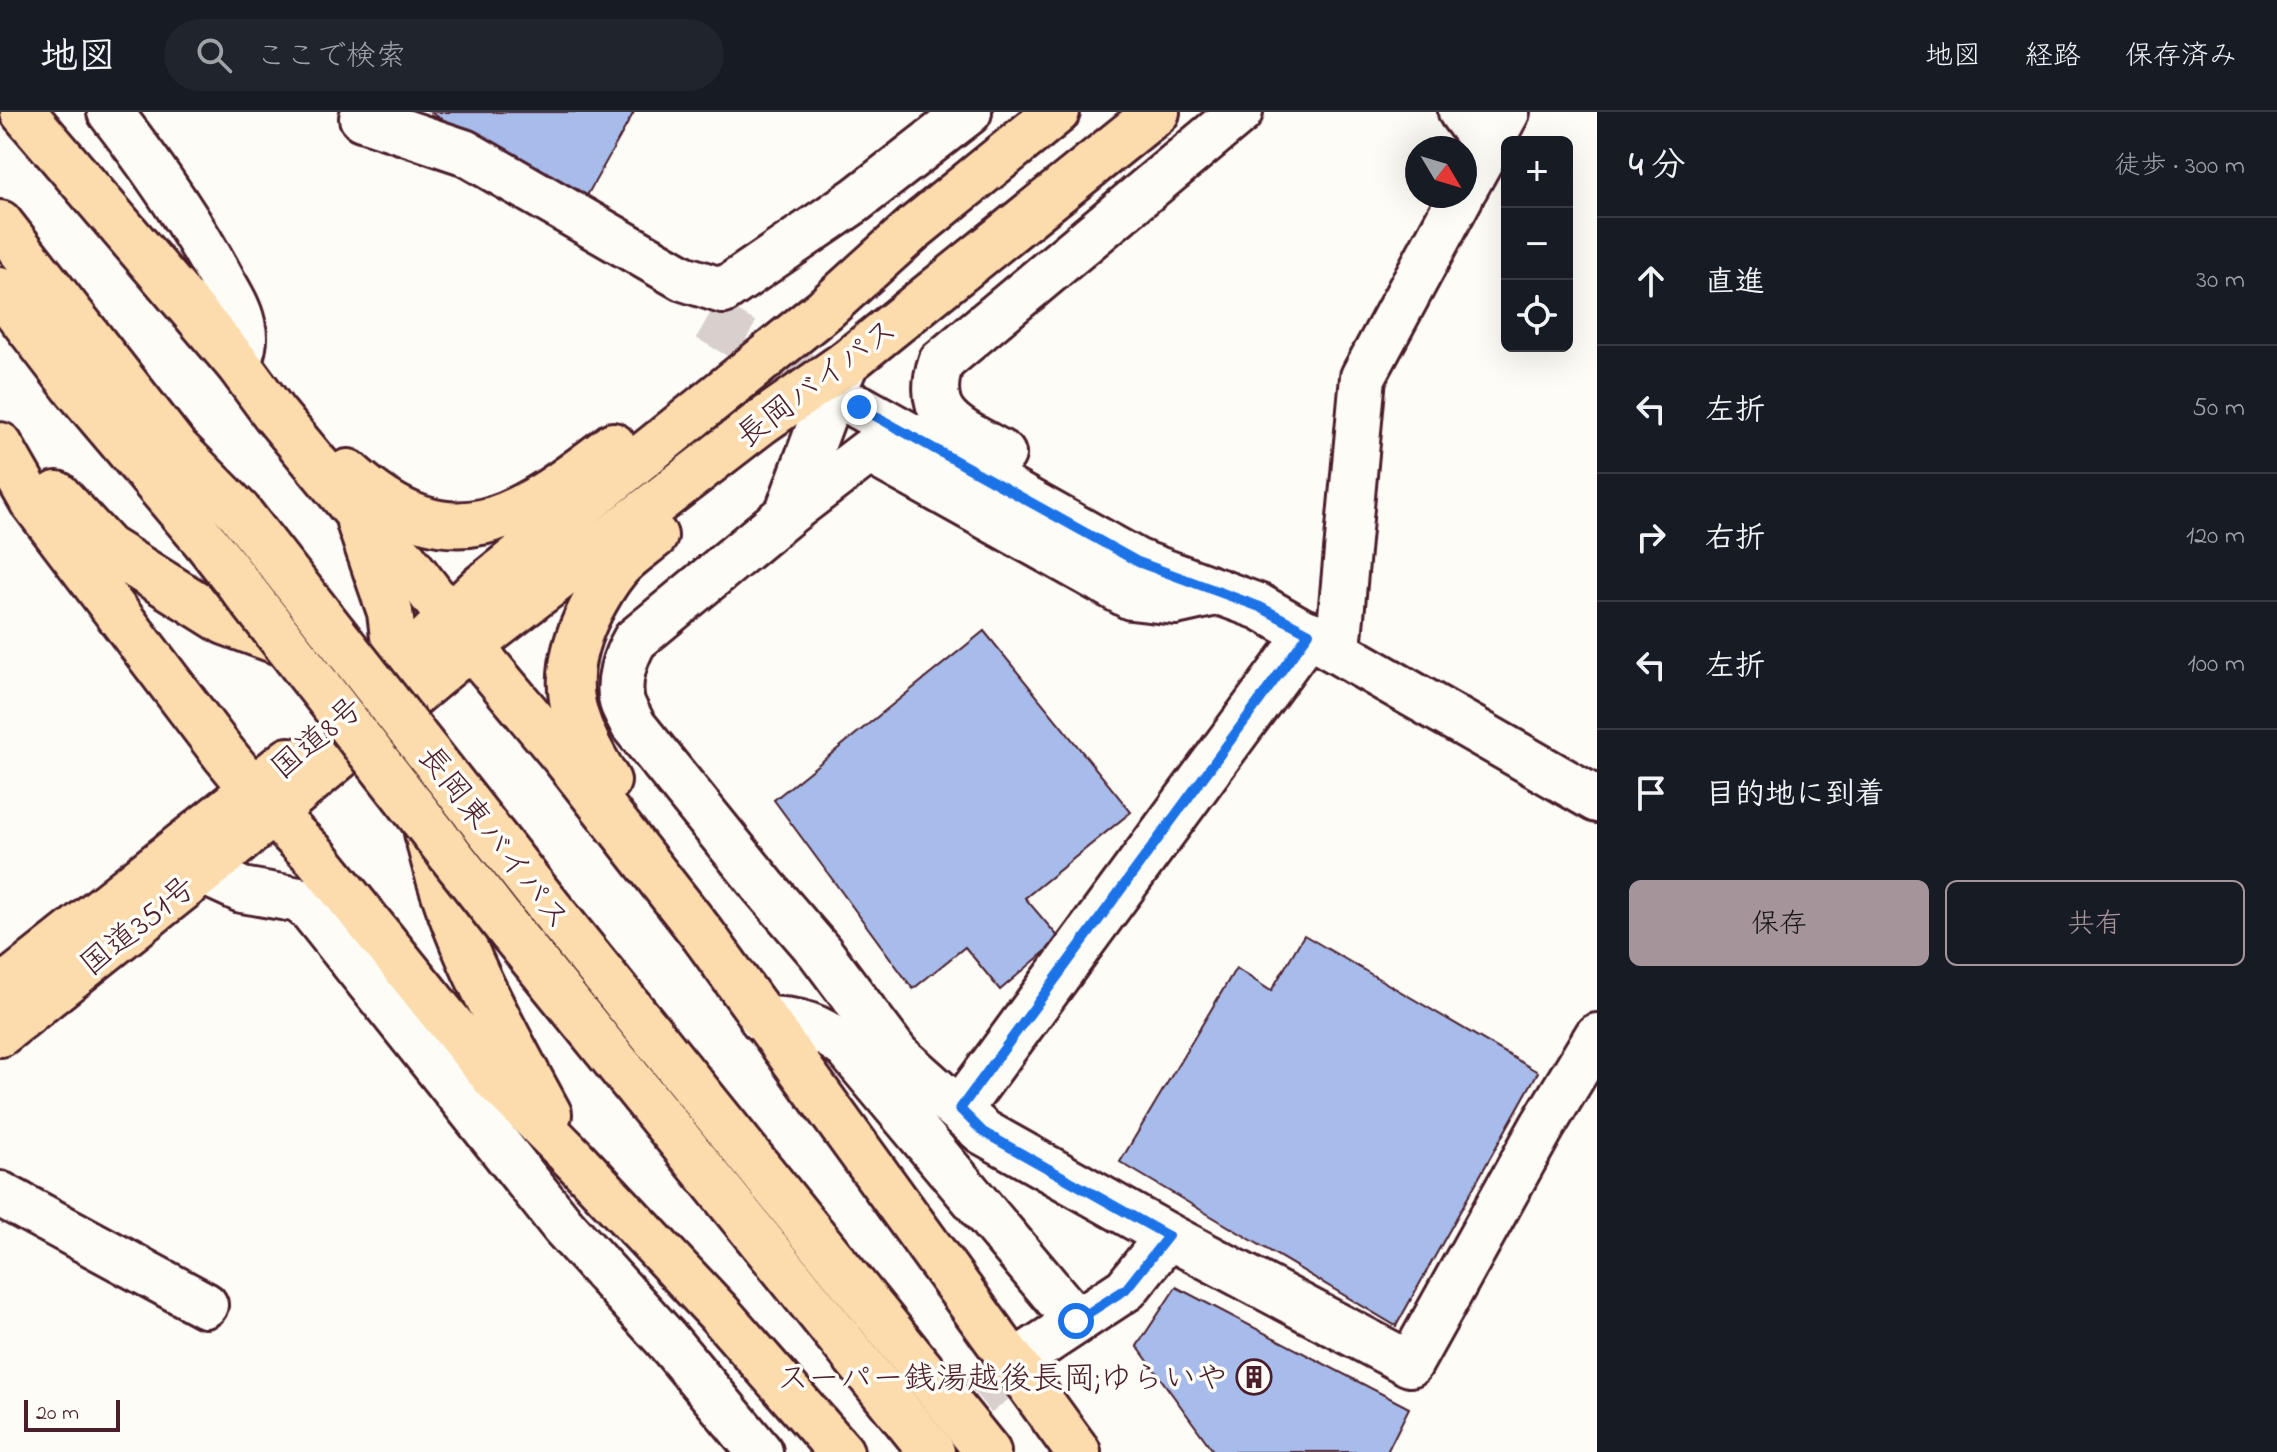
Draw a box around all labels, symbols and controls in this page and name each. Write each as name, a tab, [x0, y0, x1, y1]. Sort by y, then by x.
search box	[164, 19, 724, 91]
text: 地図	[40, 31, 116, 87]
icon: search	[192, 33, 236, 77]
text: ここで検索	[256, 36, 406, 80]
text: 地図	[1925, 37, 1981, 78]
text: 経路	[2025, 37, 2081, 78]
text: 保存済み	[2125, 37, 2237, 78]
north arrow	[1405, 136, 1477, 208]
map controls	[1501, 136, 1573, 352]
button: +	[1501, 136, 1573, 208]
text: 4 分	[1629, 142, 1686, 192]
text: 徒歩 · 300 m	[2115, 148, 2245, 186]
button: −	[1501, 208, 1573, 280]
icon: ahead	[1629, 259, 1673, 303]
text: 直進	[1705, 262, 1765, 306]
text: 30 m	[2196, 262, 2245, 300]
button: locate	[1501, 280, 1573, 352]
street label: 長岡バイパス	[728, 308, 909, 461]
icon: left	[1629, 387, 1673, 431]
route end	[841, 389, 877, 425]
text: 左折	[1705, 390, 1765, 434]
text: 50 m	[2192, 390, 2245, 428]
icon: right	[1629, 515, 1673, 559]
text: 右折	[1705, 518, 1765, 562]
text: 120 m	[2186, 518, 2245, 556]
icon: left	[1629, 643, 1673, 687]
text: 左折	[1705, 646, 1765, 690]
text: 100 m	[2188, 646, 2245, 684]
street label: 国道8号	[262, 687, 375, 792]
street label: 長岡東バイパス	[405, 737, 580, 942]
icon: arrive	[1629, 771, 1673, 815]
text: 目的地に到着	[1705, 774, 1885, 818]
street label: 国道351号	[71, 866, 207, 989]
button: 保存	[1629, 880, 1929, 966]
button: 共有	[1945, 880, 2245, 966]
route start	[1058, 1303, 1094, 1339]
place label: スーパー銭湯越後長岡;ゆらいや	[777, 1357, 1228, 1404]
building icon: スーパー銭湯越後長岡;ゆらいや	[1235, 1358, 1273, 1396]
scale bar	[24, 1396, 120, 1432]
text: 20 m	[36, 1398, 79, 1430]

